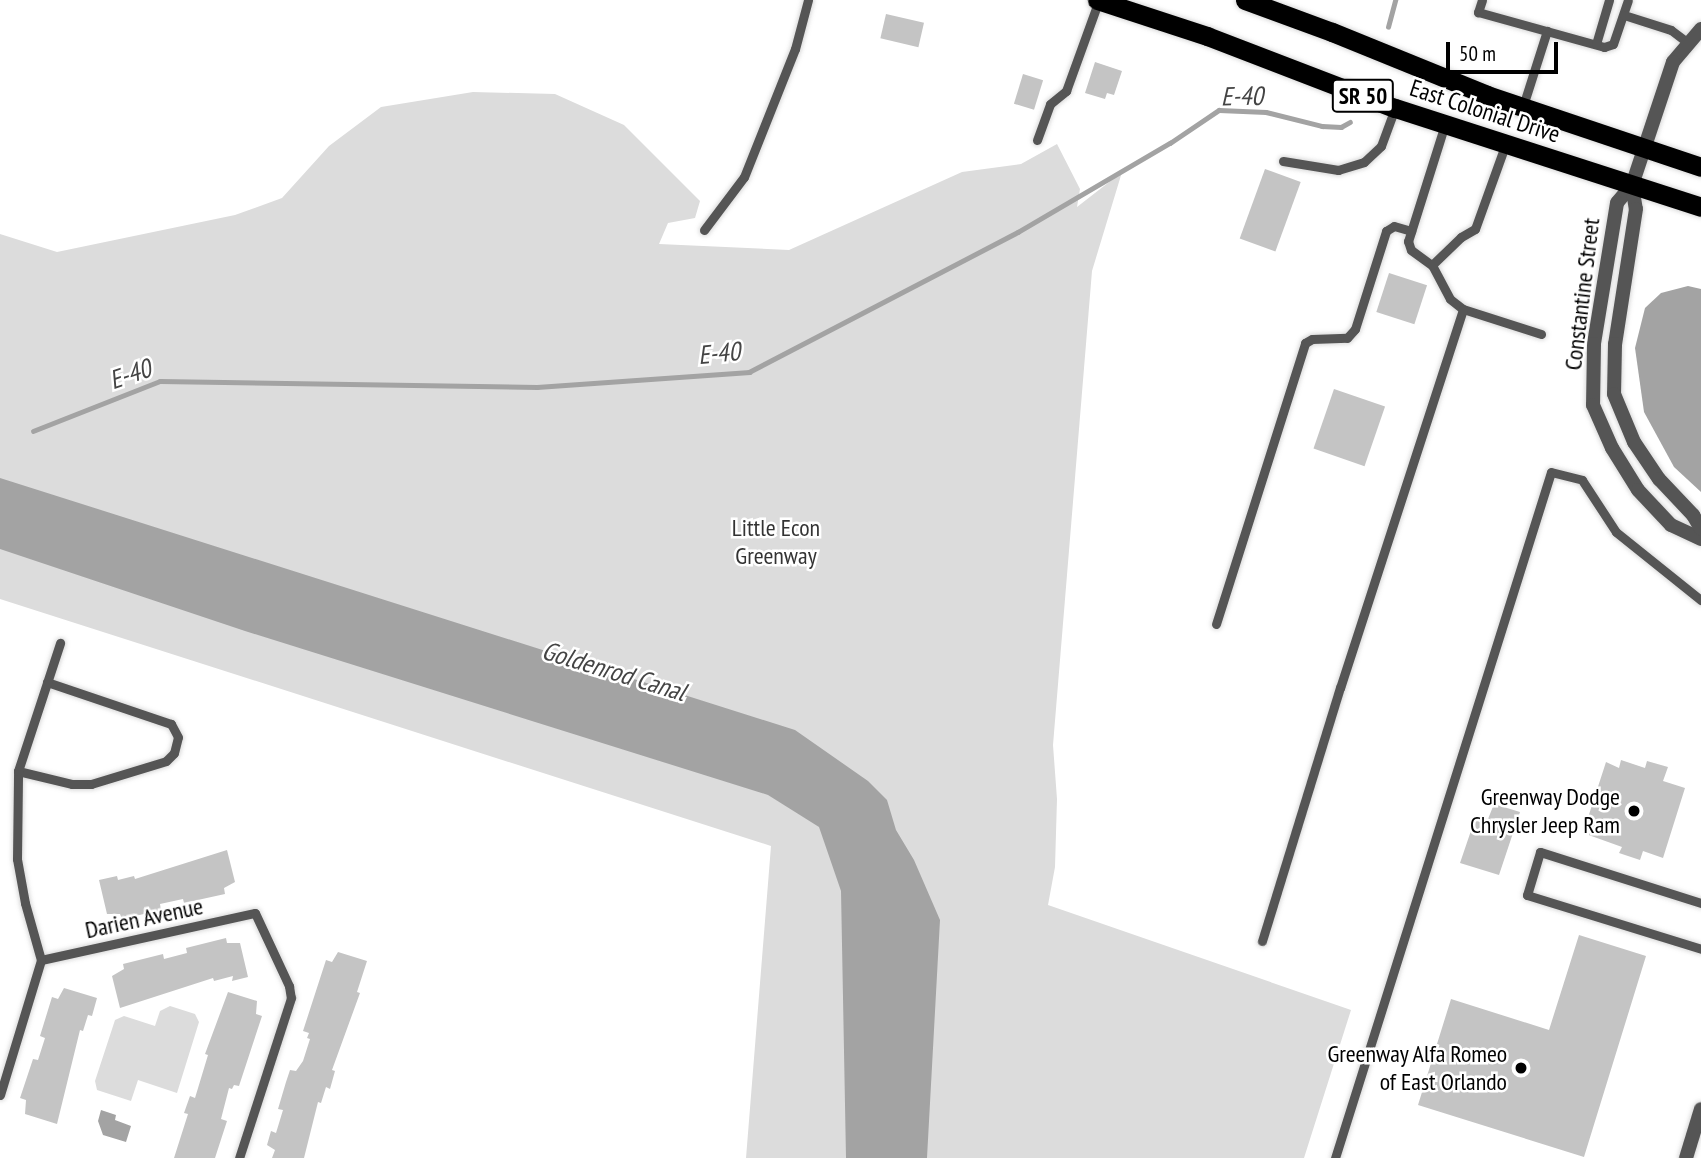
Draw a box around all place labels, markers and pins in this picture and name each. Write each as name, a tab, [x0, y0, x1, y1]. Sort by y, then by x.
place label: Greenway Dodge Chrysler Jeep Ram	[1470, 783, 1620, 839]
marker: Greenway Dodge Chrysler Jeep Ram	[1626, 803, 1642, 819]
place label: Greenway Alfa Romeo of East Orlando	[1326, 1040, 1507, 1096]
marker: Greenway Alfa Romeo of East Orlando	[1513, 1060, 1529, 1076]

